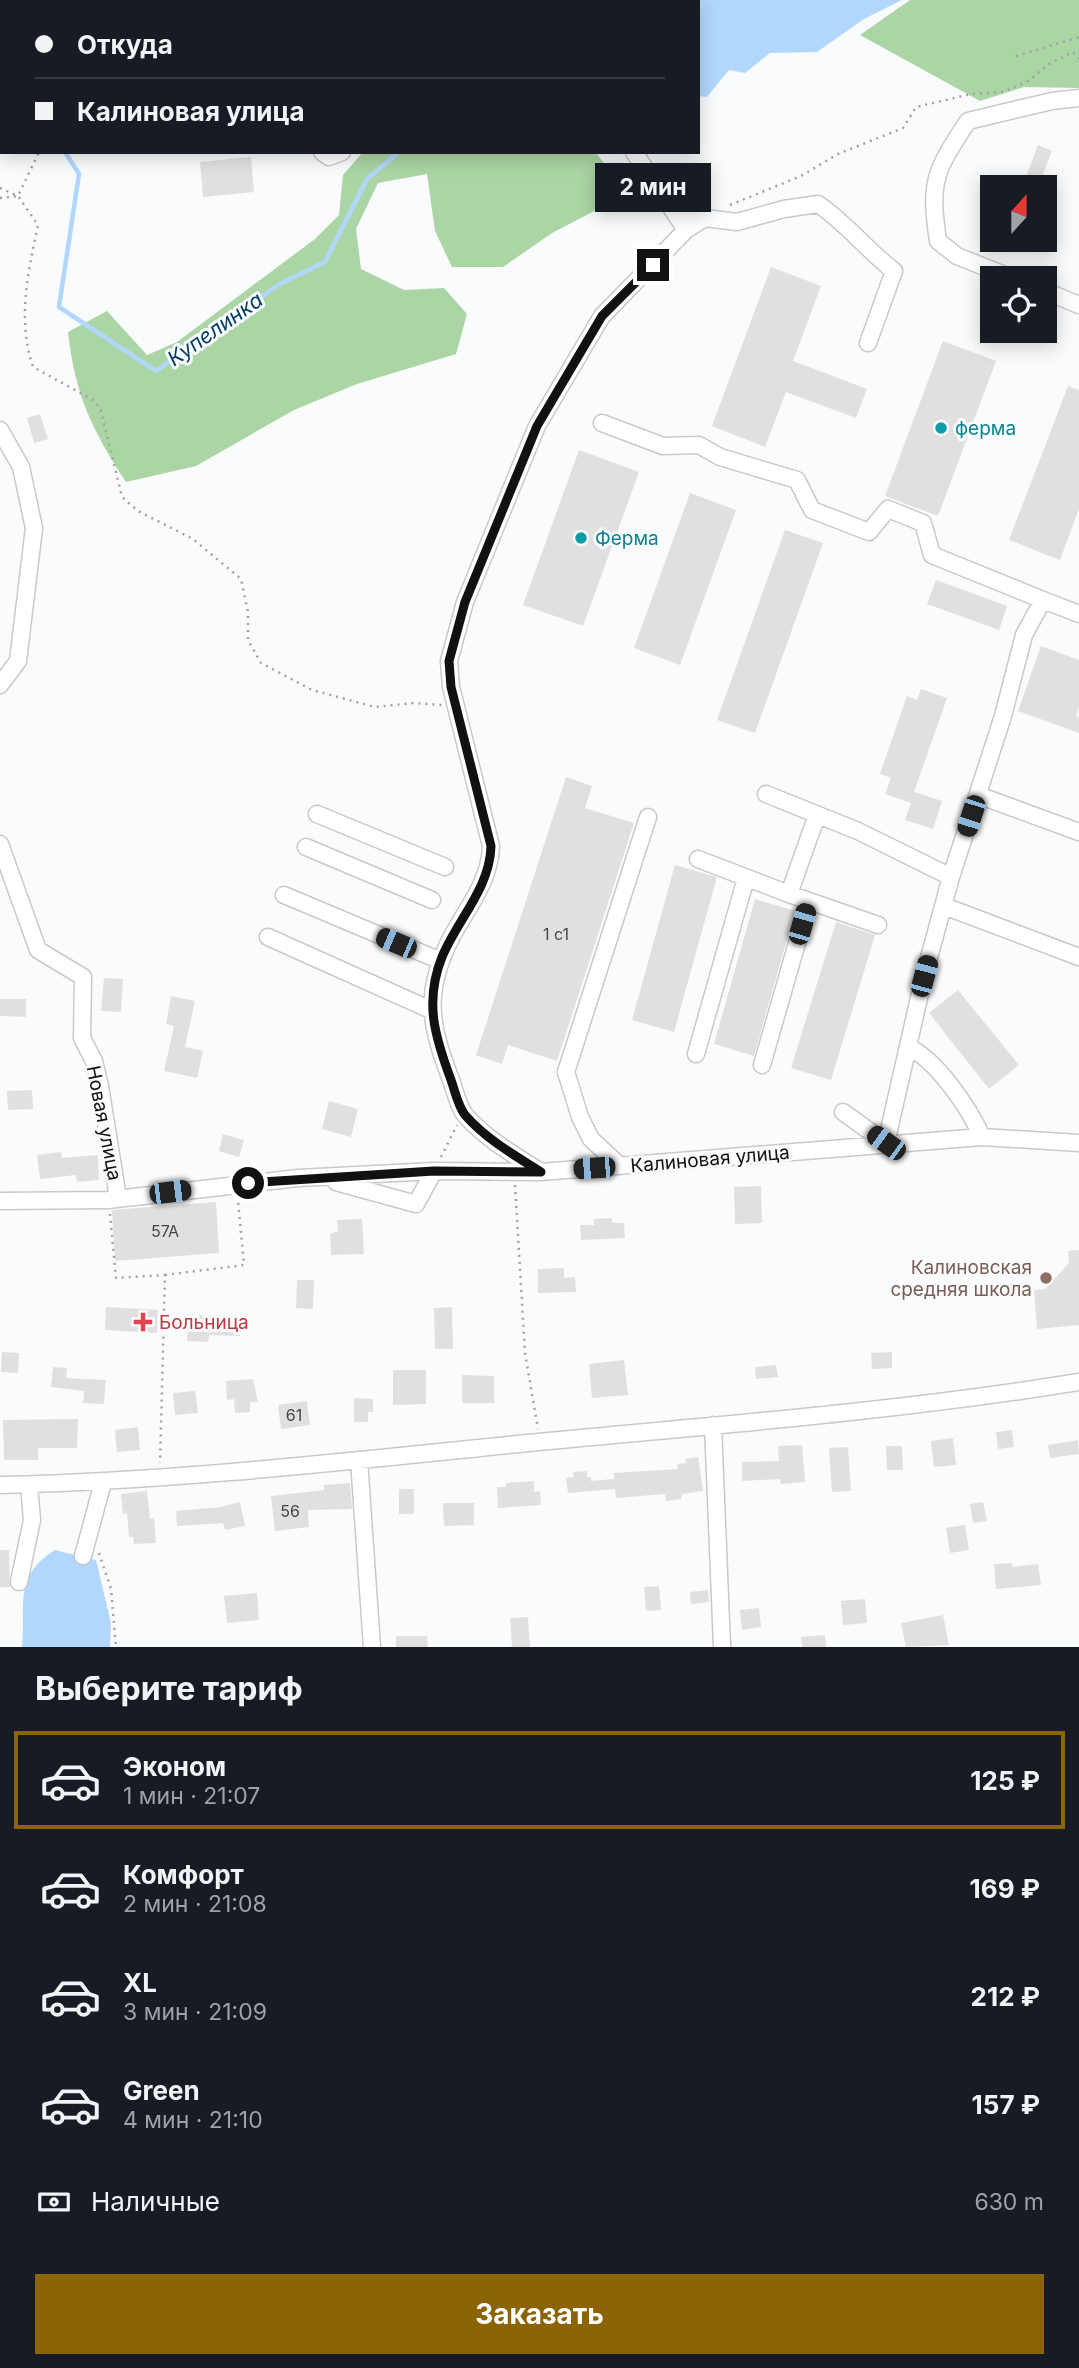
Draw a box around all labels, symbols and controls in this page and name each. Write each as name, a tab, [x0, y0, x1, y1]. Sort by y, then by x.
text: Откуда	[77, 29, 173, 60]
text: Калиновая улица	[77, 96, 305, 127]
callout: 2 мин	[595, 163, 711, 212]
text: 2 мин	[619, 173, 687, 201]
north arrow	[980, 175, 1057, 252]
map controls	[980, 175, 1057, 343]
route end	[637, 249, 669, 281]
button: locate	[980, 266, 1057, 343]
water label: Купелинка	[162, 287, 268, 371]
place label: ферма	[955, 417, 1016, 440]
marker: ферма	[933, 420, 949, 436]
place label: Ферма	[595, 527, 659, 550]
marker: Ферма	[573, 530, 589, 546]
car	[955, 793, 988, 839]
car	[787, 901, 818, 947]
house number: 1 с1	[543, 924, 569, 944]
car	[373, 925, 420, 961]
car	[909, 953, 940, 999]
street label: Новая улица	[82, 1063, 126, 1183]
car	[863, 1122, 910, 1164]
street label: Калиновая улица	[630, 1141, 790, 1177]
car	[573, 1156, 616, 1180]
route start	[232, 1167, 264, 1199]
car	[148, 1179, 193, 1205]
house number: 57А	[151, 1221, 179, 1241]
place label: Калиновская средняя школа	[890, 1256, 1032, 1301]
marker: Калиновская средняя школа	[1038, 1270, 1054, 1286]
place label: Больница	[159, 1311, 249, 1334]
marker: Больница	[133, 1312, 153, 1332]
house number: 61	[286, 1405, 302, 1425]
house number: 56	[280, 1501, 300, 1521]
text: Выберите тариф	[35, 1669, 303, 1708]
icon: car	[39, 1749, 102, 1812]
text: Эконом	[123, 1751, 226, 1782]
text: 125 ₽	[970, 1765, 1040, 1796]
text: 1 мин · 21:07	[123, 1782, 260, 1810]
icon: car	[39, 1857, 102, 1920]
text: Комфорт	[123, 1859, 244, 1890]
text: 169 ₽	[970, 1873, 1040, 1904]
text: 2 мин · 21:08	[123, 1890, 267, 1918]
icon: car	[39, 1965, 102, 2028]
text: XL	[123, 1967, 157, 1998]
text: 212 ₽	[971, 1981, 1040, 2012]
text: 3 мин · 21:09	[123, 1998, 267, 2026]
icon: car	[39, 2073, 102, 2136]
text: Green	[123, 2075, 200, 2106]
text: 157 ₽	[972, 2089, 1040, 2120]
text: 4 мин · 21:10	[123, 2106, 263, 2134]
icon: cash	[35, 2183, 73, 2221]
text: Наличные	[91, 2186, 220, 2217]
text: 630 m	[974, 2188, 1044, 2216]
button: Заказать	[35, 2274, 1044, 2354]

